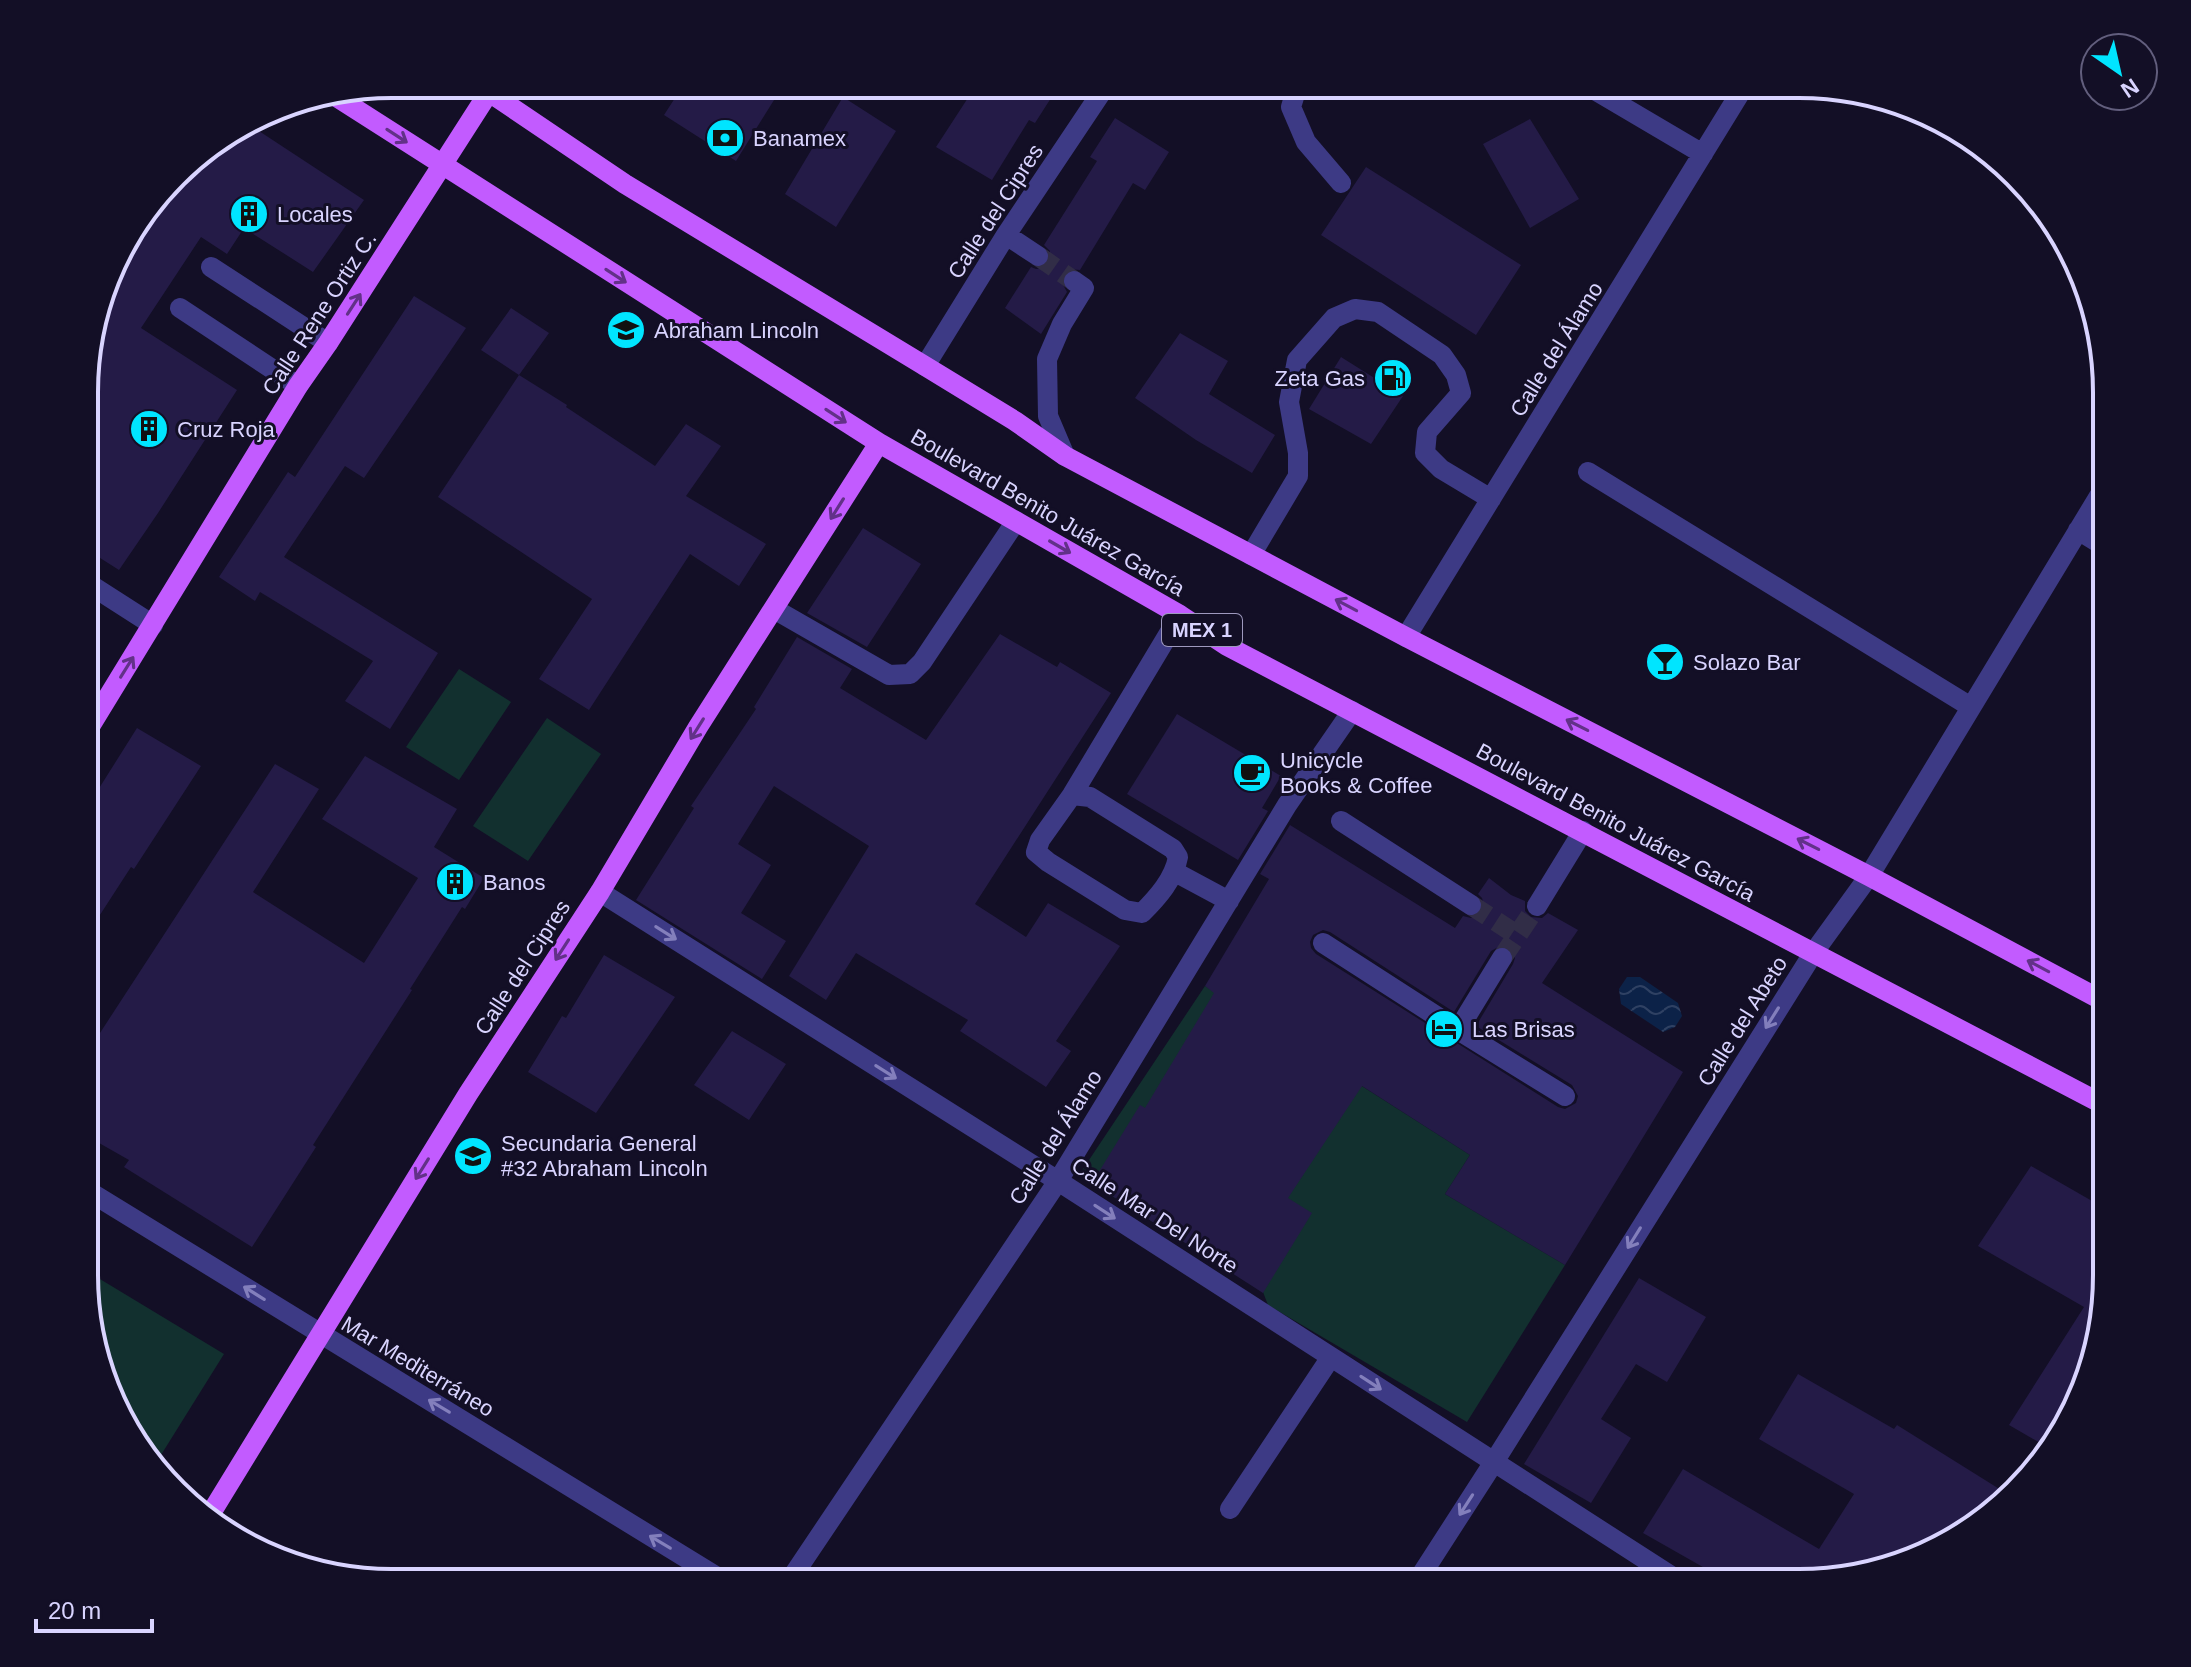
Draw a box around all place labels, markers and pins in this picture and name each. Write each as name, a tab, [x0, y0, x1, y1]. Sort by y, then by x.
bank icon: Banamex	[704, 117, 746, 159]
place label: Banamex	[753, 126, 846, 151]
building icon: Locales	[228, 193, 270, 235]
place label: Locales	[277, 202, 353, 227]
school or university icon: Abraham Lincoln	[605, 309, 647, 351]
place label: Abraham Lincoln	[654, 318, 819, 343]
fuel station icon: Zeta Gas	[1372, 357, 1414, 399]
place label: Zeta Gas	[1275, 366, 1365, 391]
building icon: Cruz Roja	[128, 408, 170, 450]
place label: Cruz Roja	[177, 417, 276, 442]
bar icon: Solazo Bar	[1644, 641, 1686, 683]
place label: Solazo Bar	[1693, 650, 1801, 675]
place label: Unicycle Books & Coffee	[1280, 748, 1432, 798]
cafe icon: Unicycle Books & Coffee	[1231, 752, 1273, 794]
building icon: Banos	[434, 861, 476, 903]
place label: Banos	[483, 870, 545, 895]
hotel icon: Las Brisas	[1423, 1008, 1465, 1050]
place label: Las Brisas	[1472, 1017, 1575, 1042]
place label: Secundaria General #32 Abraham Lincoln	[501, 1131, 708, 1181]
school or university icon: Secundaria General #32 Abraham Lincoln	[452, 1135, 494, 1177]

